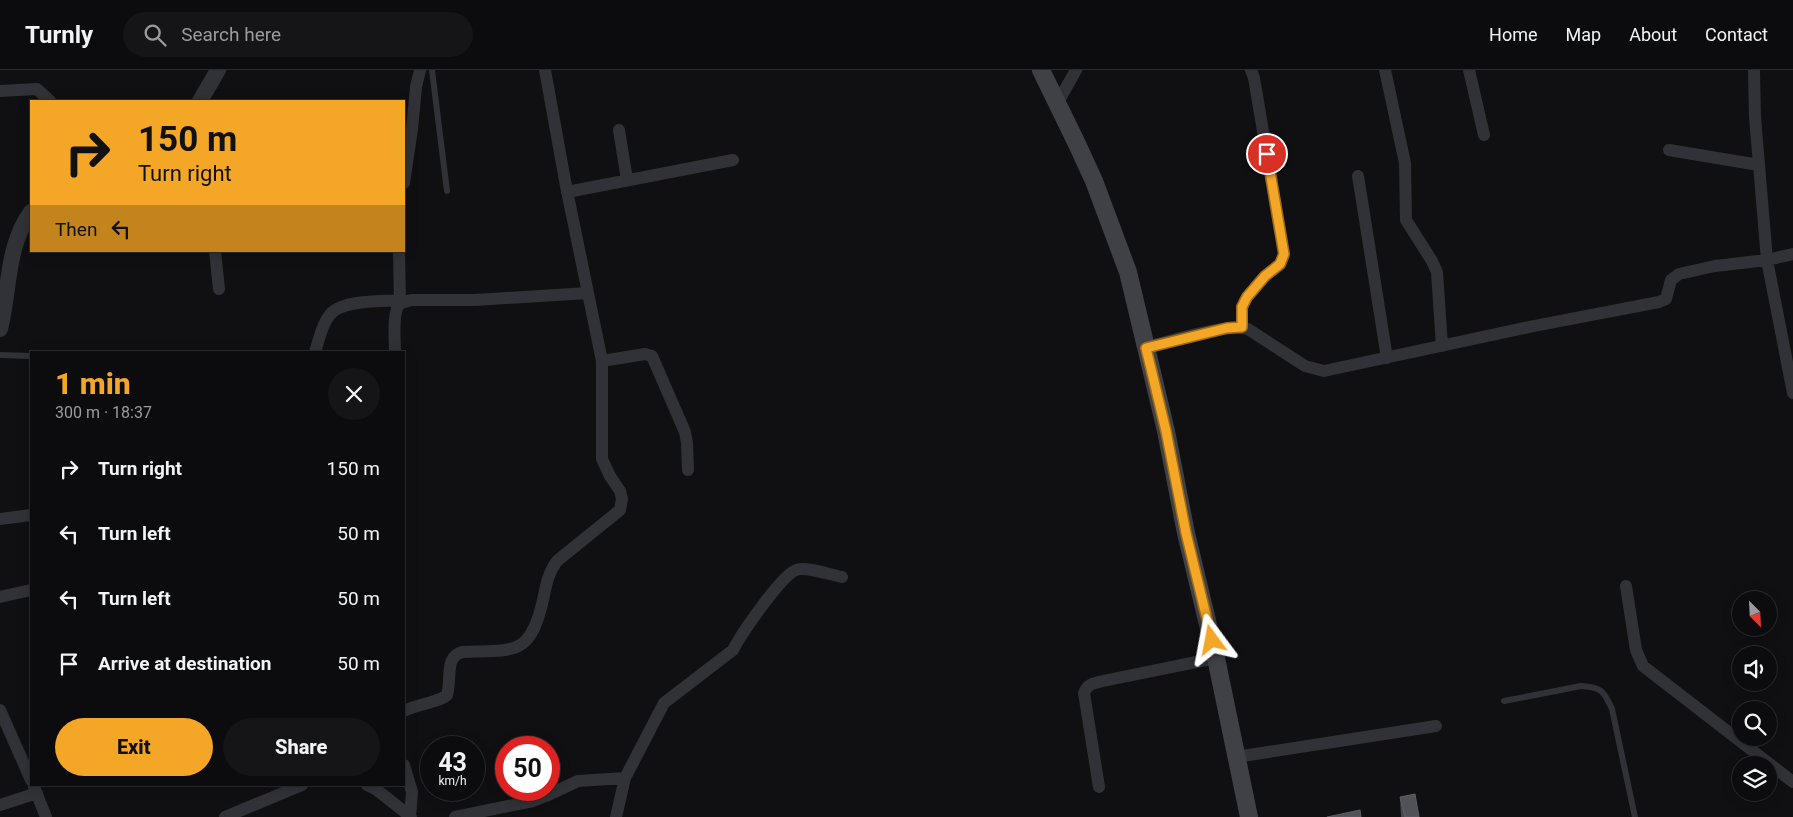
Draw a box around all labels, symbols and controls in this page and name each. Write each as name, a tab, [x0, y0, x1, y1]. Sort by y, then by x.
search box	[123, 12, 473, 57]
text: Turnly	[25, 21, 93, 49]
icon: search	[141, 21, 169, 49]
text: Search here	[181, 23, 281, 46]
text: Home	[1489, 24, 1538, 45]
text: Map	[1566, 24, 1601, 45]
text: About	[1629, 24, 1677, 45]
text: Contact	[1705, 24, 1768, 45]
text: 150 m	[138, 119, 237, 160]
icon: right	[55, 120, 120, 185]
pin	[1246, 133, 1288, 175]
icon: arrive	[1253, 140, 1281, 168]
text: Turn right	[138, 161, 232, 186]
icon: left	[107, 215, 135, 243]
text: Then	[55, 218, 97, 241]
text: 1 min	[55, 366, 131, 401]
button: close	[328, 368, 380, 420]
text: 300 m · 18:37	[55, 403, 152, 422]
icon: right	[55, 455, 83, 483]
text: Turn right	[98, 457, 182, 480]
text: 150 m	[327, 457, 380, 480]
icon: left	[55, 520, 83, 548]
text: Turn left	[98, 522, 171, 545]
text: 50 m	[337, 522, 380, 545]
icon: left	[55, 585, 83, 613]
text: Turn left	[98, 587, 171, 610]
text: 50 m	[337, 587, 380, 610]
north arrow	[1732, 591, 1778, 636]
map controls	[1732, 591, 1777, 801]
position arrow	[1185, 613, 1237, 665]
button: sound	[1732, 646, 1777, 691]
icon: arrive	[55, 650, 83, 678]
text: Arrive at destination	[98, 652, 271, 675]
text: 50 m	[337, 652, 380, 675]
button: search	[1732, 701, 1777, 746]
button: Exit	[55, 718, 213, 776]
button: Share	[223, 718, 380, 776]
speed limit sign: 50	[495, 736, 560, 801]
text: 43	[438, 748, 467, 777]
button: layers	[1732, 756, 1777, 801]
text: km/h	[438, 774, 467, 788]

